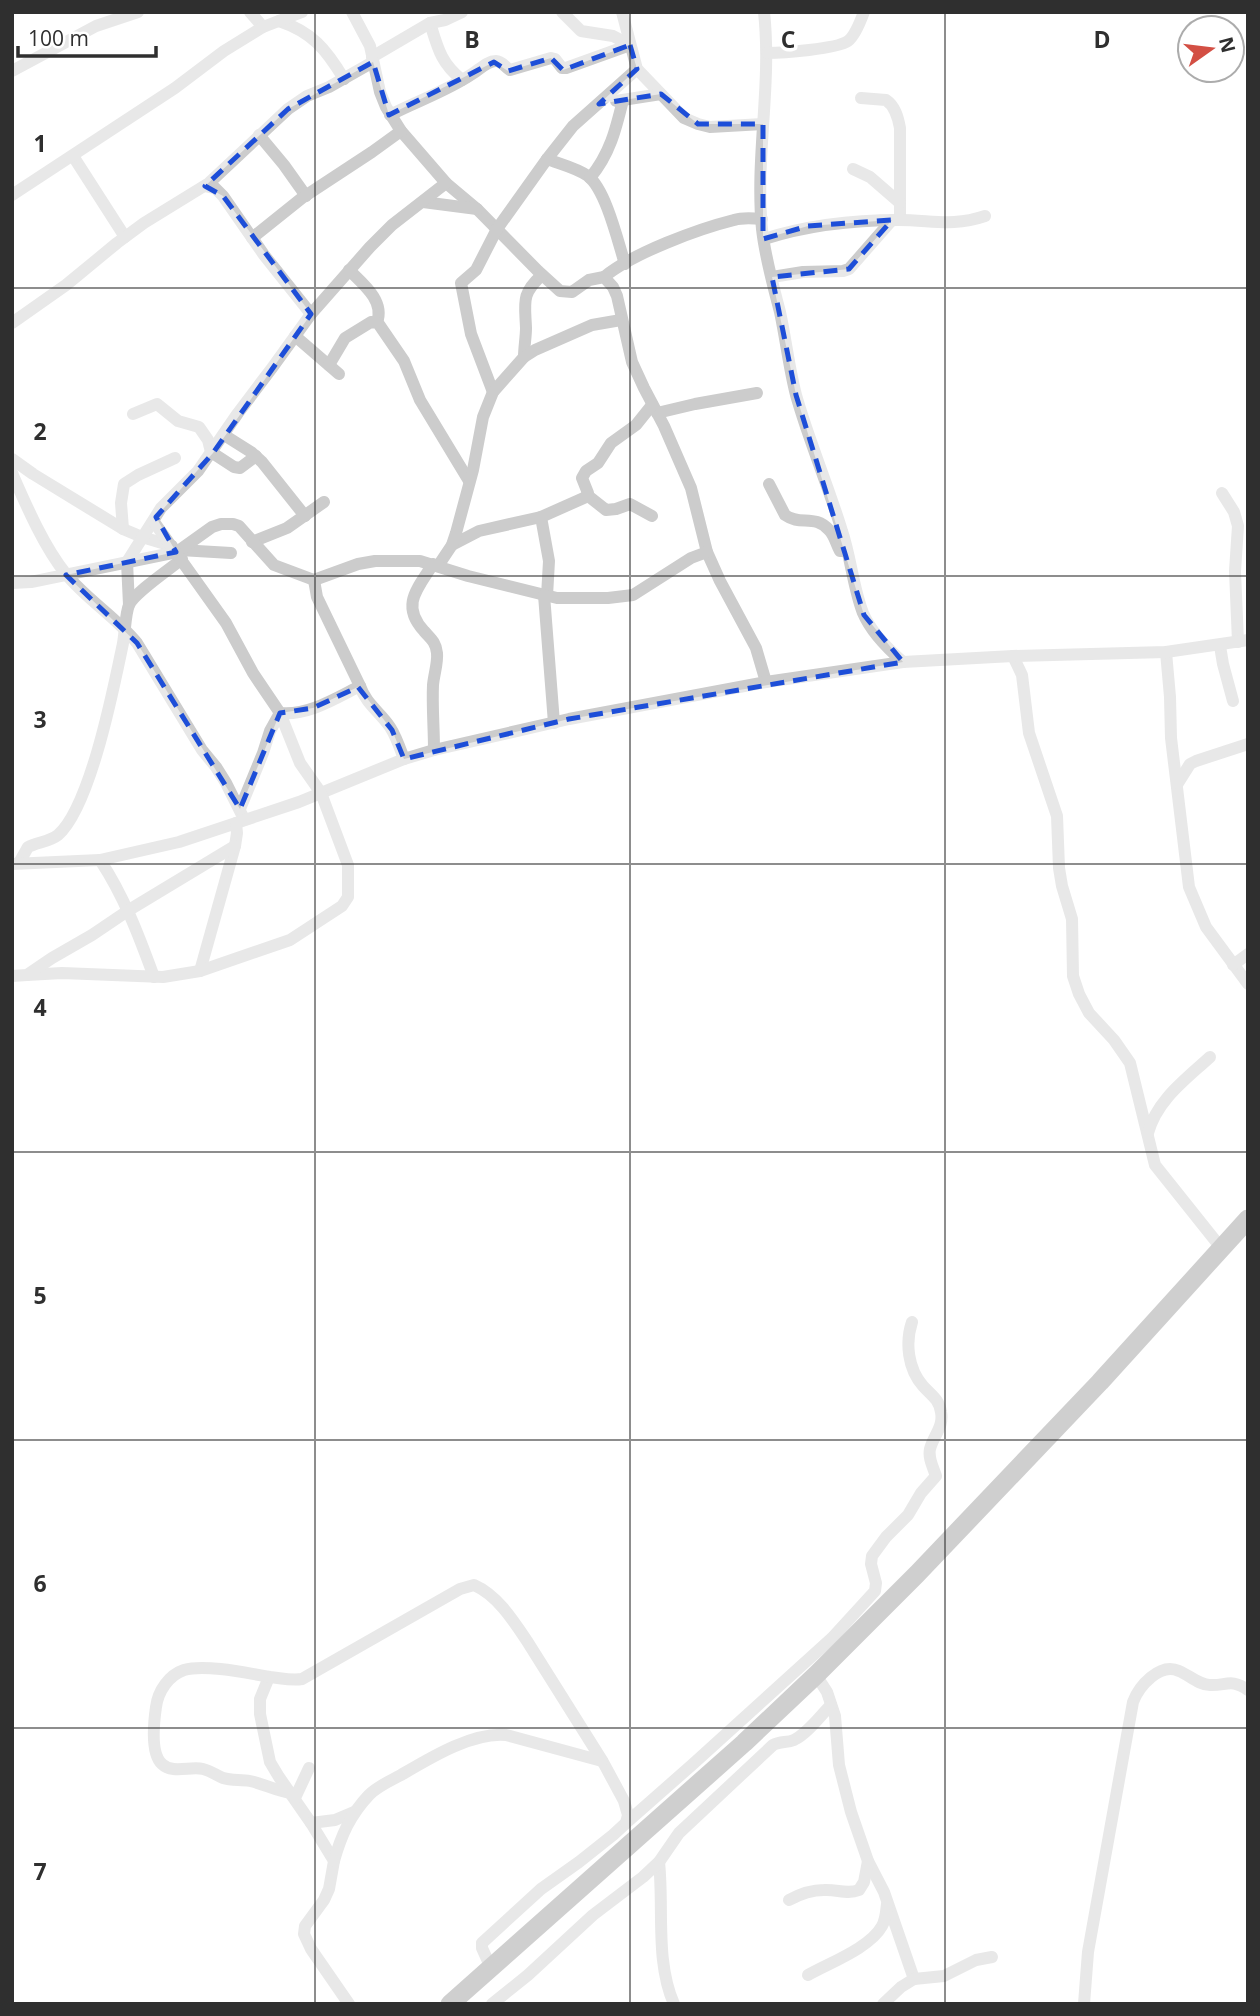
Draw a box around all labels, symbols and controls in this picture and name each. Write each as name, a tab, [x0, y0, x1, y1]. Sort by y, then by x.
scale bar	[18, 14, 156, 58]
north arrow	[1176, 14, 1246, 84]
text: B	[464, 23, 480, 55]
text: C	[781, 23, 795, 55]
text: D	[1093, 23, 1111, 55]
text: 100 m	[28, 24, 89, 52]
text: N	[1213, 34, 1242, 56]
text: 1	[33, 127, 47, 159]
text: 2	[33, 415, 47, 447]
text: 3	[33, 703, 47, 735]
text: 4	[33, 991, 47, 1023]
text: 5	[33, 1279, 47, 1311]
text: 6	[33, 1567, 47, 1599]
text: 7	[33, 1855, 47, 1887]

